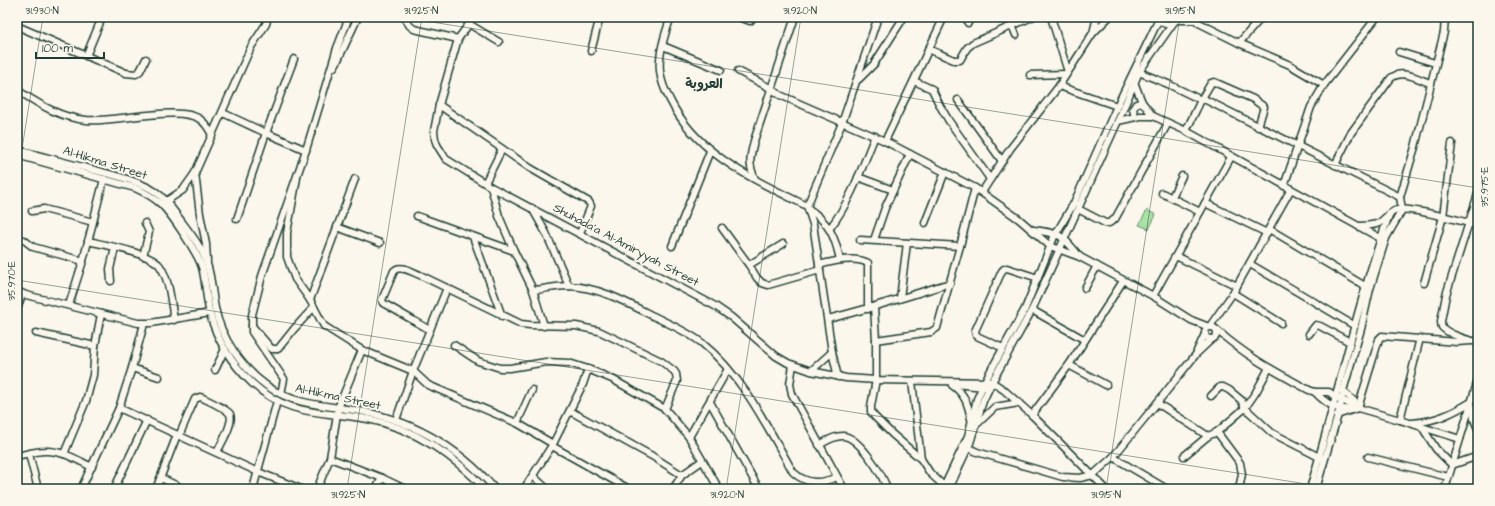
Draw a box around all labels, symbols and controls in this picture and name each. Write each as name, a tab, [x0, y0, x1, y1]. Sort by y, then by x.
text: 31.930°N	[25, 4, 59, 18]
text: 31.925°N	[404, 4, 438, 18]
text: 31.920°N	[783, 4, 817, 18]
text: 31.915°N	[1165, 4, 1195, 18]
scale bar	[36, 34, 104, 60]
text: 100 m	[42, 40, 73, 57]
district label: العروبة	[685, 75, 723, 93]
street label: Al-Hikma Street	[61, 142, 149, 184]
text: 35.975°E	[1478, 167, 1492, 207]
street label: Shuhada'a Al-Amiryyah Street	[550, 199, 702, 292]
text: 35.970°E	[5, 261, 19, 301]
street label: Al-Hikma Street	[294, 380, 382, 414]
text: 31.925°N	[331, 488, 365, 502]
text: 31.920°N	[710, 488, 744, 502]
text: 31.915°N	[1091, 488, 1121, 502]

